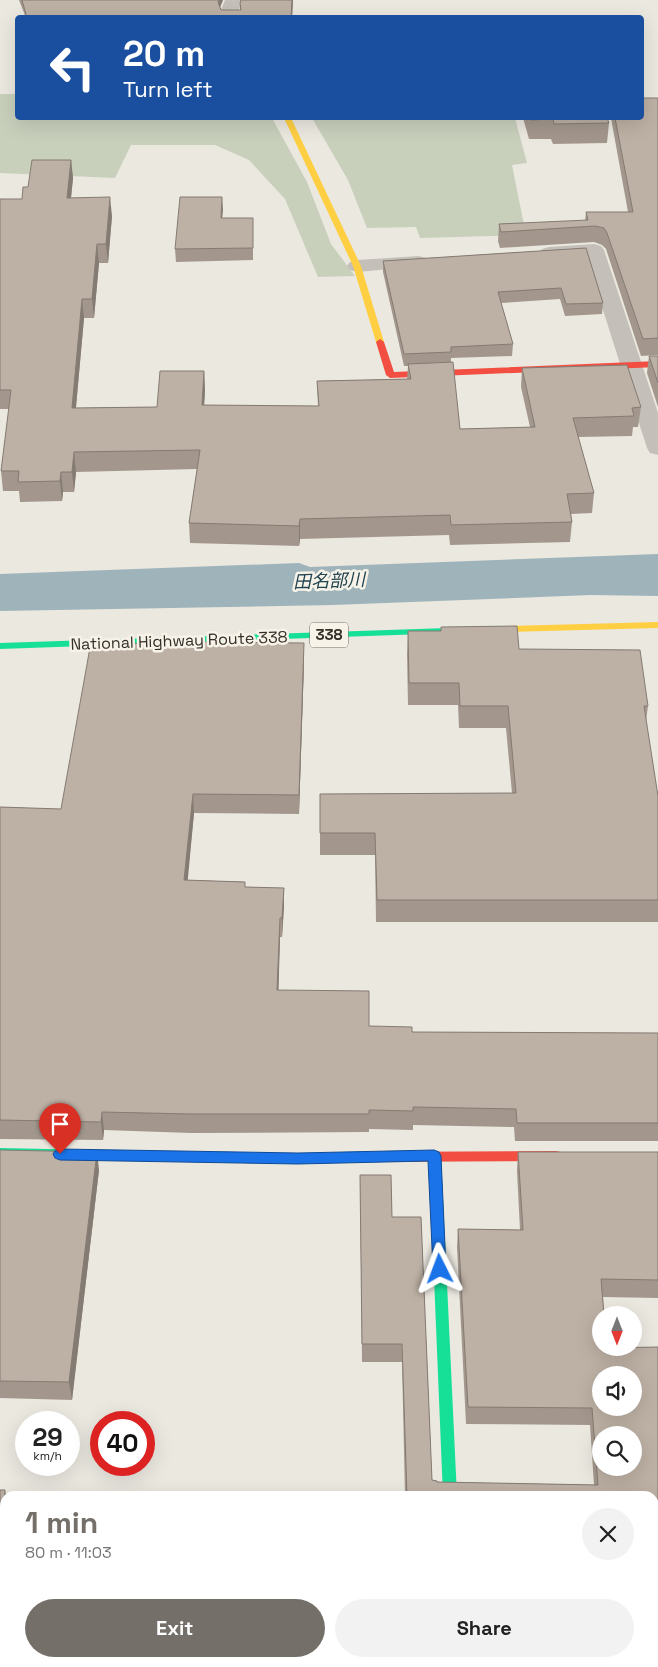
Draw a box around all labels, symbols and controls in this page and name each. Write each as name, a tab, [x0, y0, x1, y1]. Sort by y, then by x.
text: 20 m	[123, 32, 205, 76]
icon: left	[40, 35, 105, 100]
text: Turn left	[123, 75, 213, 103]
water label: 田名部川	[293, 568, 367, 593]
road number: 338	[310, 622, 348, 648]
street label: National Highway Route 338	[70, 626, 288, 655]
pin	[39, 1103, 81, 1154]
icon: arrive	[46, 1110, 74, 1138]
position arrow	[413, 1242, 465, 1294]
north arrow	[592, 1306, 642, 1356]
map controls	[592, 1306, 642, 1476]
button: sound	[592, 1366, 642, 1416]
speed limit sign: 40	[90, 1411, 155, 1476]
text: 29	[32, 1421, 63, 1453]
button: search	[592, 1426, 642, 1476]
text: km/h	[33, 1448, 62, 1464]
text: 1 min	[25, 1503, 98, 1542]
button: close	[582, 1508, 634, 1560]
text: 80 m · 11:03	[25, 1542, 112, 1563]
button: Exit	[25, 1599, 325, 1657]
button: Share	[335, 1599, 634, 1657]

